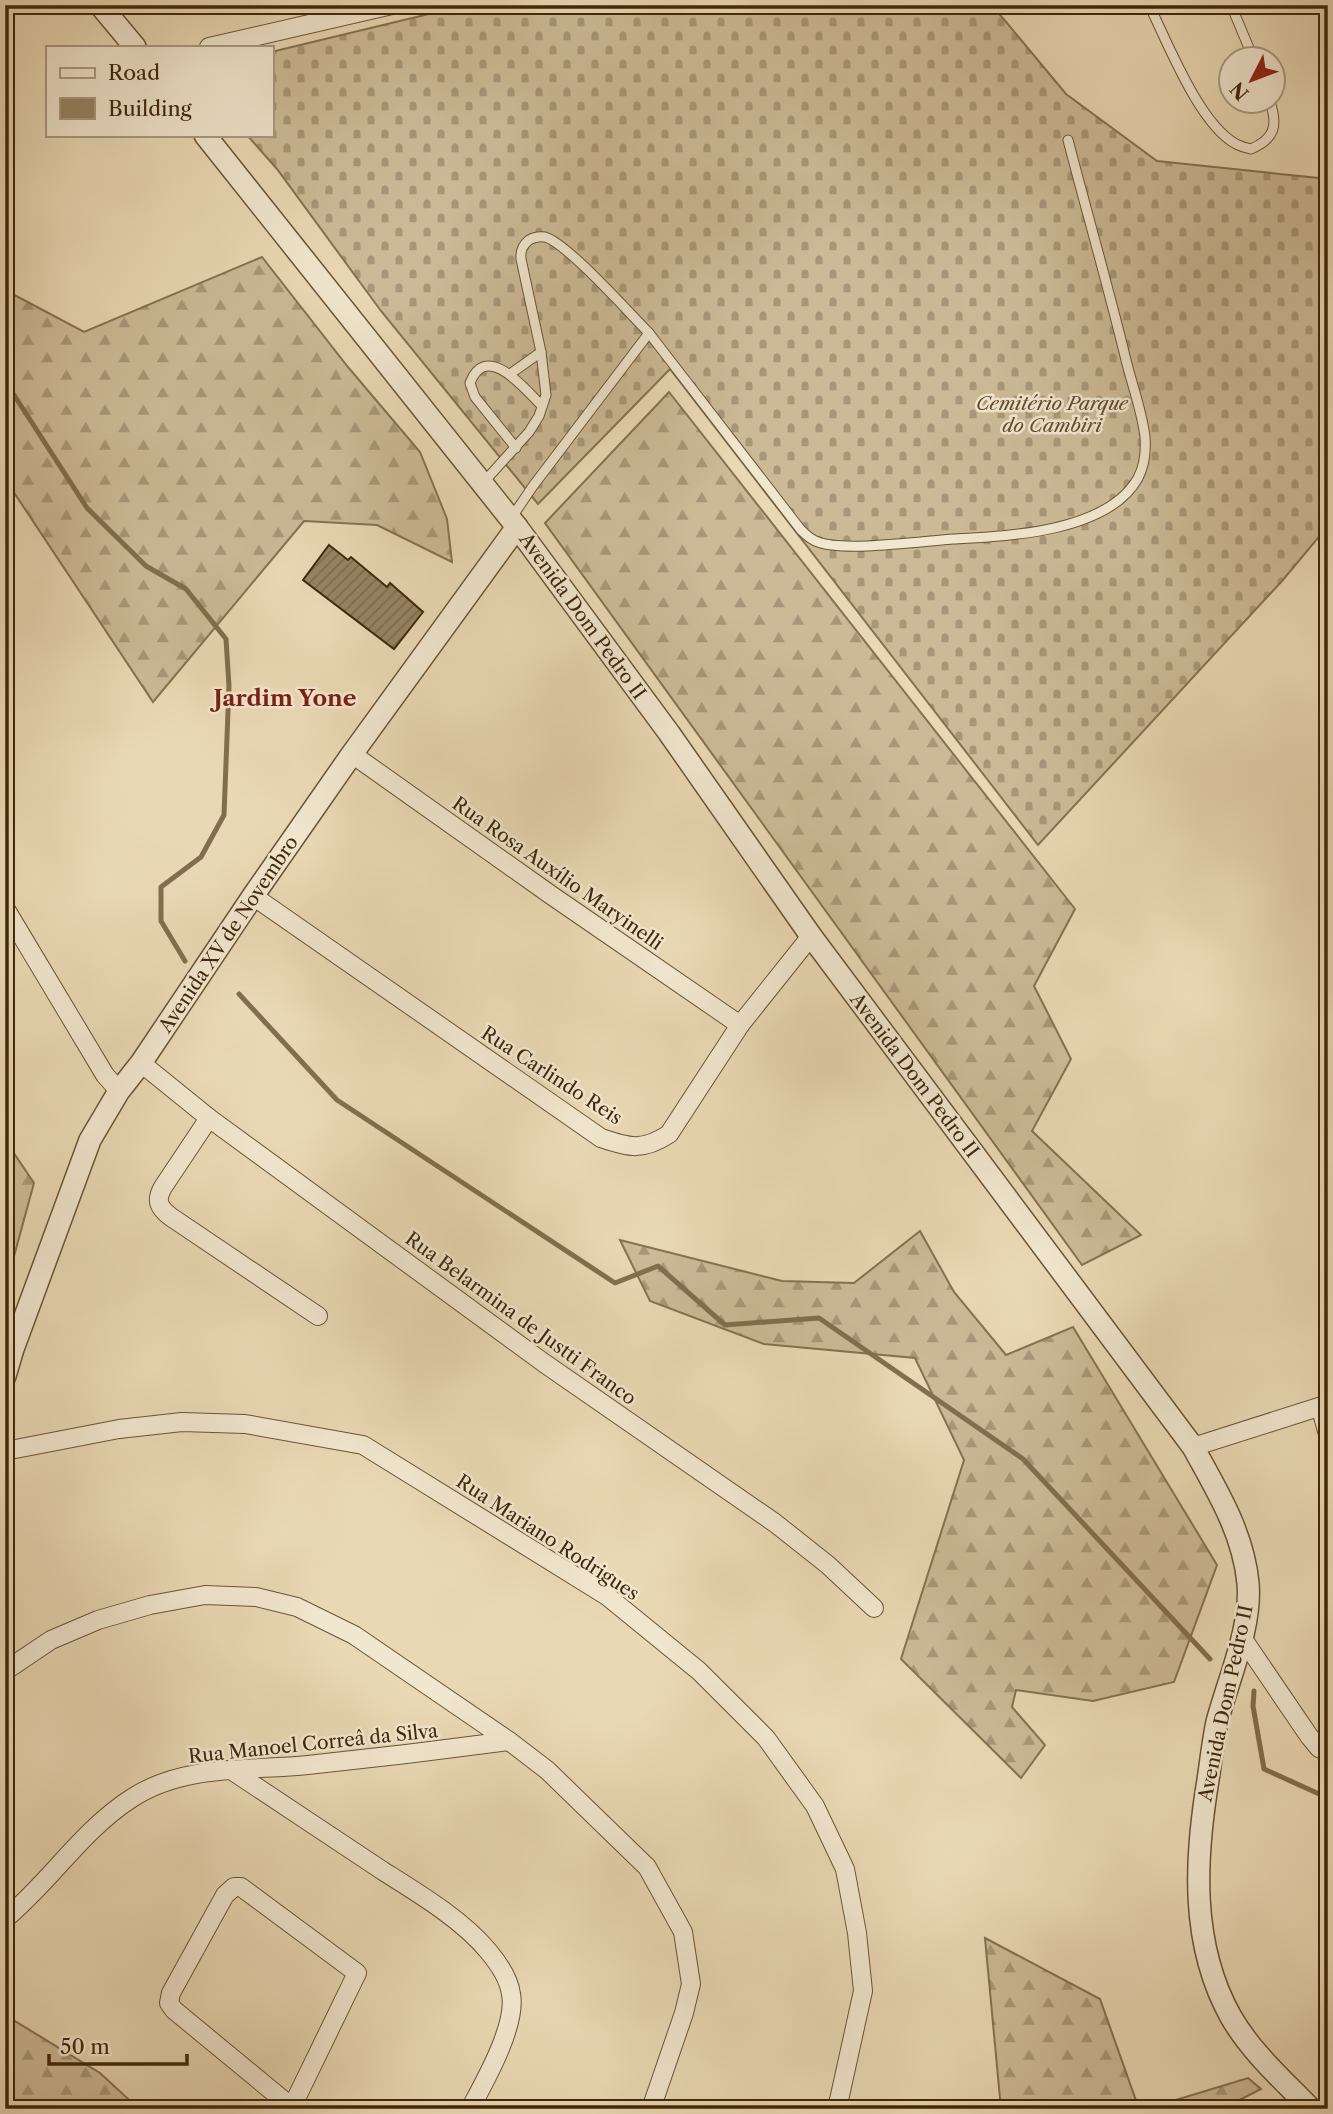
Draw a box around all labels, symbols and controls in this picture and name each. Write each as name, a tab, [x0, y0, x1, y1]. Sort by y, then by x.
legend	[46, 46, 273, 136]
north arrow	[1218, 46, 1288, 116]
text: Road	[108, 60, 160, 85]
text: N	[1226, 77, 1254, 105]
text: Building	[108, 96, 193, 121]
park label: Cemitério Parque do Cambiri	[976, 392, 1129, 437]
street label: Avenida Dom Pedro II	[514, 528, 651, 704]
district label: Jardim Yone	[209, 684, 357, 712]
street label: Rua Rosa Auxílio Maryinelli	[448, 792, 668, 955]
street label: Avenida XV de Novembro	[153, 831, 303, 1038]
street label: Avenida Dom Pedro II	[845, 988, 984, 1162]
street label: Rua Carlindo Reis	[477, 1021, 626, 1130]
street label: Rua Belarmina de Justti Franco	[401, 1227, 641, 1410]
street label: Rua Mariano Rodrigues	[452, 1470, 643, 1605]
street label: Avenida Dom Pedro II	[1193, 1603, 1258, 1804]
street label: Rua Manoel Correâ da Silva	[187, 1719, 439, 1768]
scale bar	[49, 2023, 187, 2067]
text: 50 m	[60, 2034, 110, 2059]

